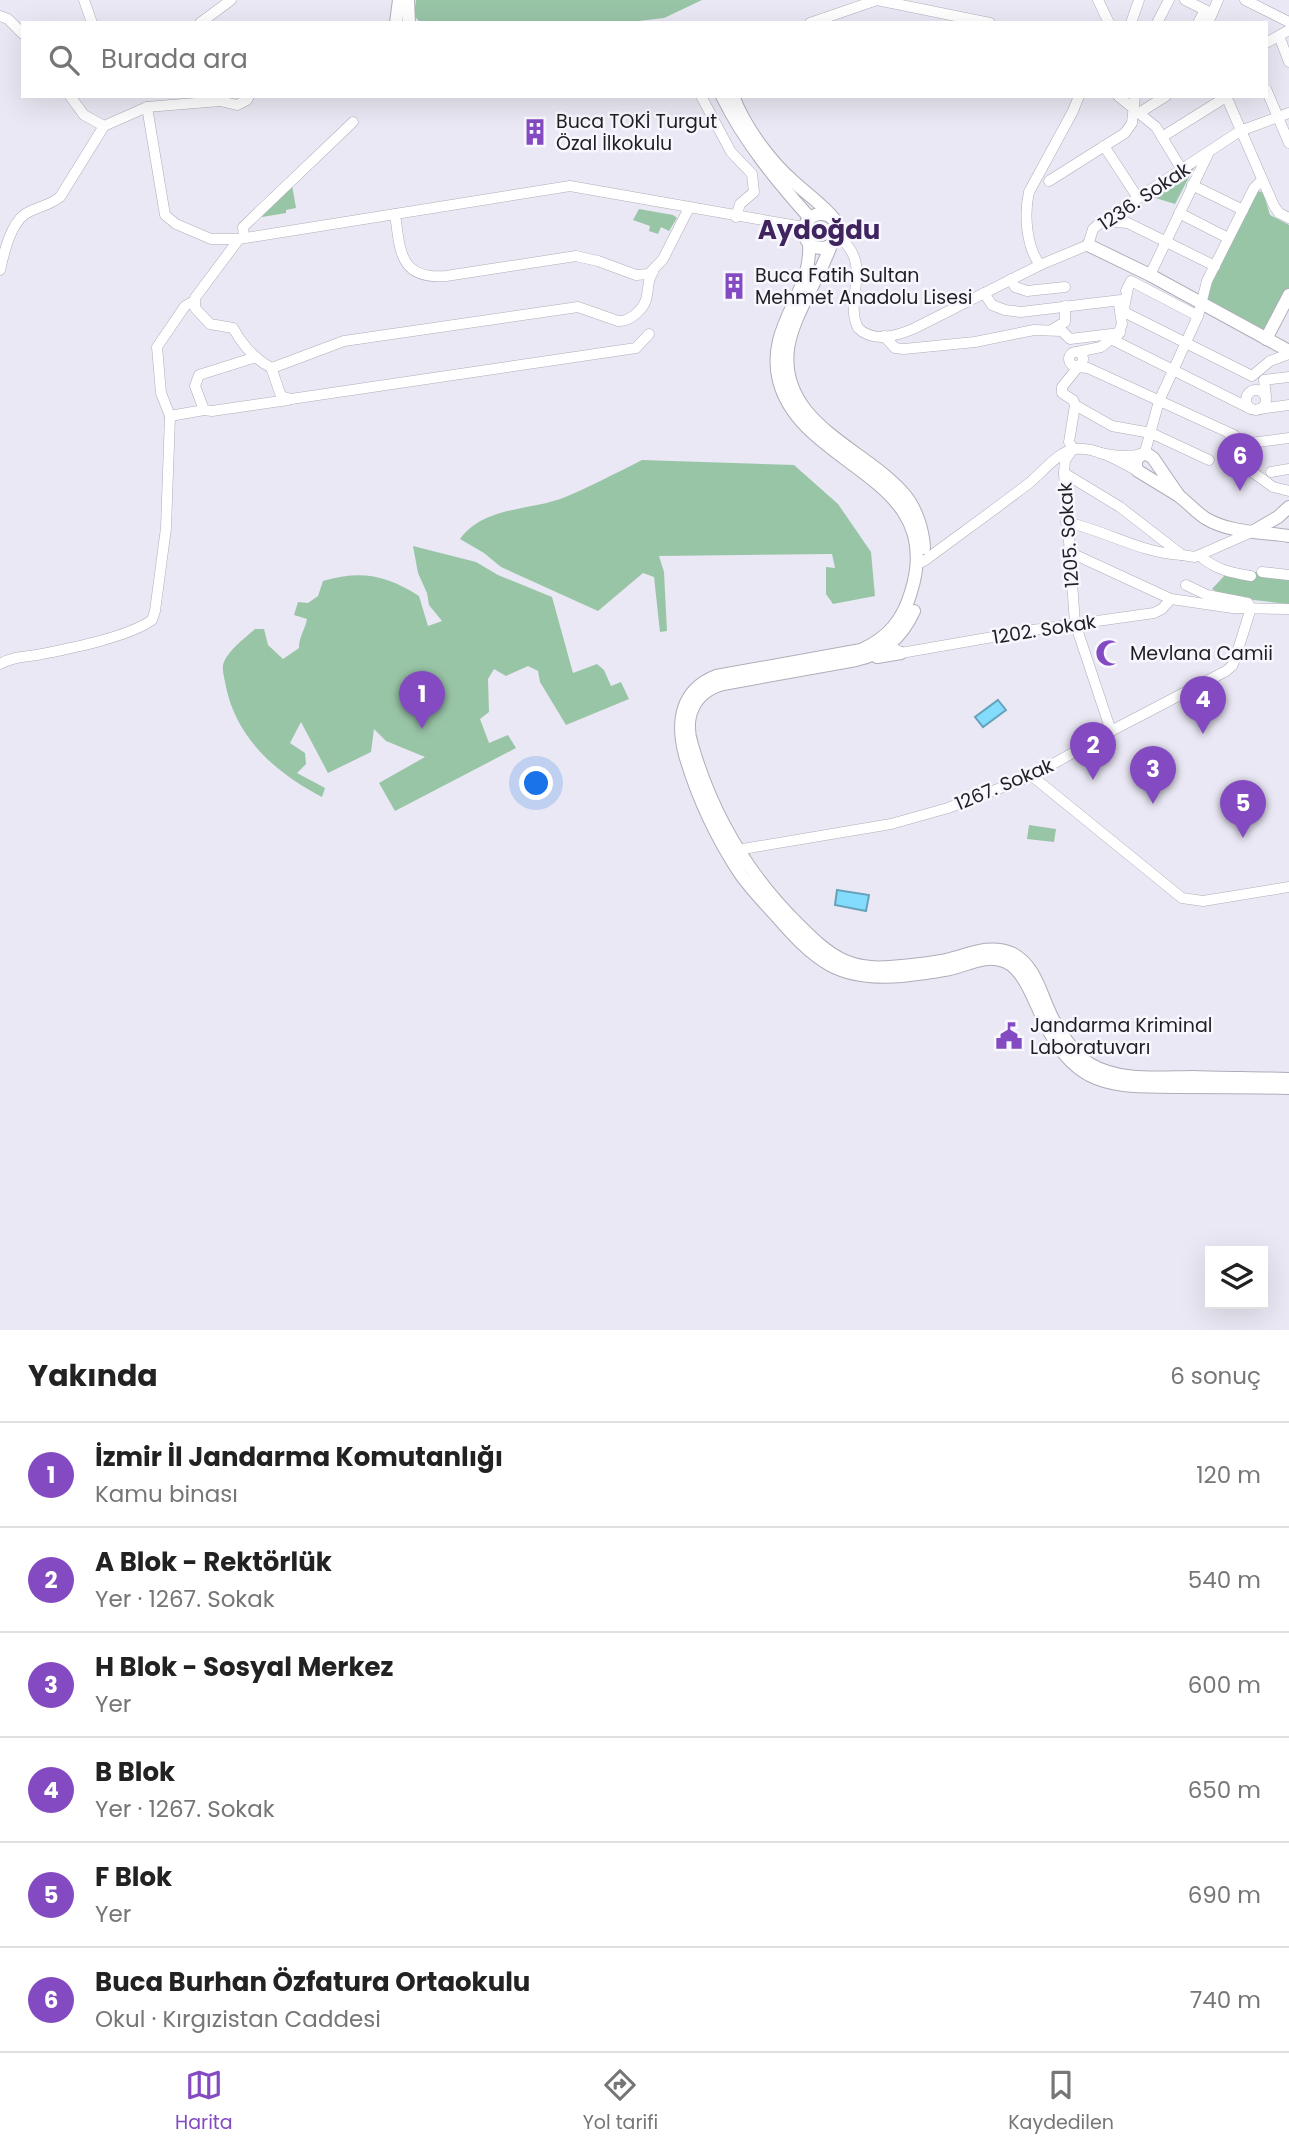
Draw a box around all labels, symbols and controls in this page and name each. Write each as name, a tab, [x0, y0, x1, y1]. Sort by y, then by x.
search box	[21, 21, 1268, 98]
icon: search	[45, 41, 83, 79]
text: Burada ara	[101, 41, 248, 77]
place label: Buca TOKİ Turgut Özal İlkokulu	[556, 108, 717, 157]
building icon: Buca TOKİ Turgut Özal İlkokulu	[520, 117, 550, 147]
street label: 1236. Sokak	[1093, 156, 1196, 237]
district label: Aydoğdu	[758, 212, 880, 248]
place label: Buca Fatih Sultan Mehmet Anadolu Lisesi	[755, 262, 973, 311]
building icon: Buca Fatih Sultan Mehmet Anadolu Lisesi	[719, 271, 749, 301]
pin: 6	[1217, 433, 1263, 491]
street label: 1205. Sokak	[1051, 481, 1086, 589]
street label: 1202. Sokak	[990, 608, 1098, 651]
mosque icon: Mevlana Camii	[1094, 638, 1124, 668]
place label: Mevlana Camii	[1130, 640, 1273, 667]
pin: 1	[399, 671, 445, 729]
pin: 4	[1180, 676, 1226, 734]
pin: 2	[1070, 722, 1116, 780]
pin: 3	[1130, 746, 1176, 804]
street label: 1267. Sokak	[951, 752, 1058, 817]
your location	[519, 766, 553, 800]
pin: 5	[1220, 780, 1266, 838]
place label: Jandarma Kriminal Laboratuvarı	[1030, 1012, 1212, 1061]
public building icon: Jandarma Kriminal Laboratuvarı	[994, 1021, 1024, 1051]
map controls	[1205, 1246, 1268, 1309]
button: layers	[1205, 1246, 1268, 1309]
text: Yakında	[28, 1354, 158, 1397]
text: 6 sonuç	[1170, 1360, 1261, 1392]
text: İzmir İl Jandarma Komutanlığı	[95, 1439, 503, 1475]
text: 1	[47, 1459, 55, 1491]
text: 120 m	[1196, 1459, 1261, 1491]
text: Kamu binası	[95, 1478, 238, 1510]
text: A Blok - Rektörlük	[95, 1544, 332, 1580]
text: 2	[44, 1564, 58, 1596]
text: 540 m	[1188, 1564, 1261, 1596]
text: Yer · 1267. Sokak	[95, 1583, 275, 1615]
text: H Blok - Sosyal Merkez	[95, 1649, 393, 1685]
text: 3	[44, 1669, 58, 1701]
text: 600 m	[1188, 1669, 1261, 1701]
text: Yer	[95, 1688, 131, 1720]
text: B Blok	[95, 1754, 175, 1790]
text: 4	[43, 1774, 59, 1806]
text: 650 m	[1188, 1774, 1261, 1806]
text: Yer · 1267. Sokak	[95, 1793, 275, 1825]
text: F Blok	[95, 1859, 172, 1895]
text: 5	[44, 1879, 58, 1911]
text: 690 m	[1188, 1879, 1261, 1911]
text: Yer	[95, 1898, 131, 1930]
text: Buca Burhan Özfatura Ortaokulu	[95, 1964, 530, 2000]
text: 6	[44, 1984, 58, 2016]
text: 740 m	[1190, 1984, 1261, 2016]
text: Okul · Kırgızistan Caddesi	[95, 2003, 381, 2035]
tab: Harita	[175, 2066, 233, 2137]
tab: Yol tarifi	[583, 2066, 658, 2137]
tab: Kaydedilen	[1008, 2066, 1114, 2137]

